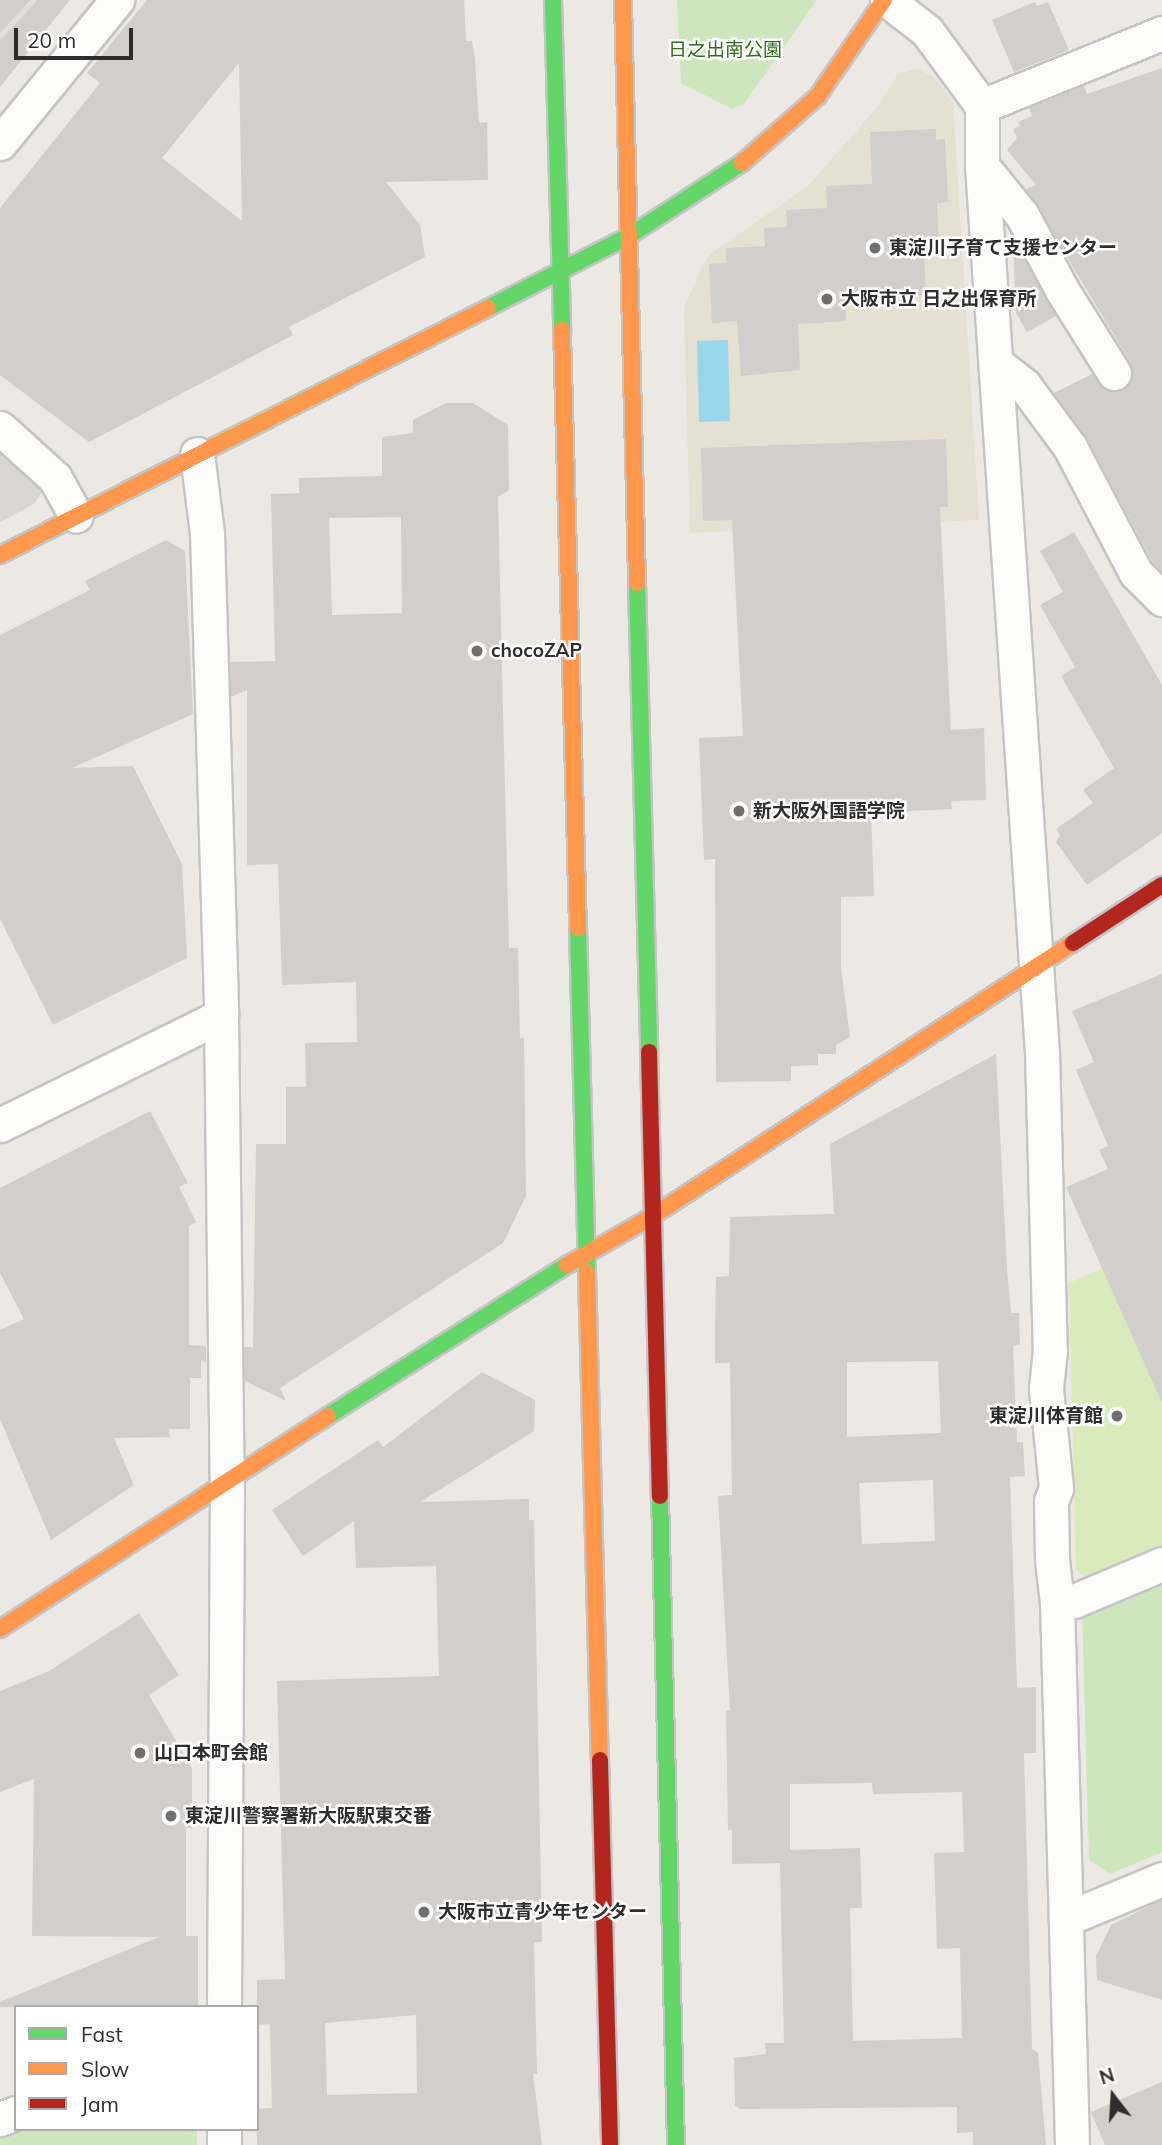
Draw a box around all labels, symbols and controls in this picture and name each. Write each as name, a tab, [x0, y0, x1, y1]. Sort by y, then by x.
scale bar	[18, 14, 136, 58]
text: 20 m	[27, 27, 76, 53]
park label: 日之出南公園	[668, 39, 782, 61]
place label: 東淀川子育て支援センター	[889, 237, 1117, 259]
marker: 東淀川子育て支援センター	[867, 240, 883, 256]
place label: 大阪市立 日之出保育所	[841, 288, 1036, 310]
marker: 大阪市立 日之出保育所	[819, 291, 835, 307]
place label: chocoZAP	[491, 640, 582, 662]
marker: chocoZAP	[469, 643, 485, 659]
place label: 新大阪外国語学院	[753, 800, 905, 822]
marker: 新大阪外国語学院	[731, 803, 747, 819]
place label: 東淀川体育館	[989, 1405, 1103, 1427]
marker: 東淀川体育館	[1109, 1408, 1125, 1424]
place label: 山口本町会館	[154, 1742, 268, 1764]
marker: 山口本町会館	[132, 1745, 148, 1761]
place label: 東淀川警察署新大阪駅東交番	[185, 1805, 432, 1827]
marker: 東淀川警察署新大阪駅東交番	[163, 1808, 179, 1824]
place label: 大阪市立青少年センター	[438, 1901, 647, 1923]
marker: 大阪市立青少年センター	[416, 1904, 432, 1920]
legend	[14, 2005, 259, 2131]
text: Fast	[81, 2021, 123, 2047]
text: Slow	[81, 2056, 129, 2082]
north arrow	[1078, 2061, 1148, 2131]
text: N	[1096, 2062, 1117, 2089]
text: Jam	[81, 2091, 119, 2117]

